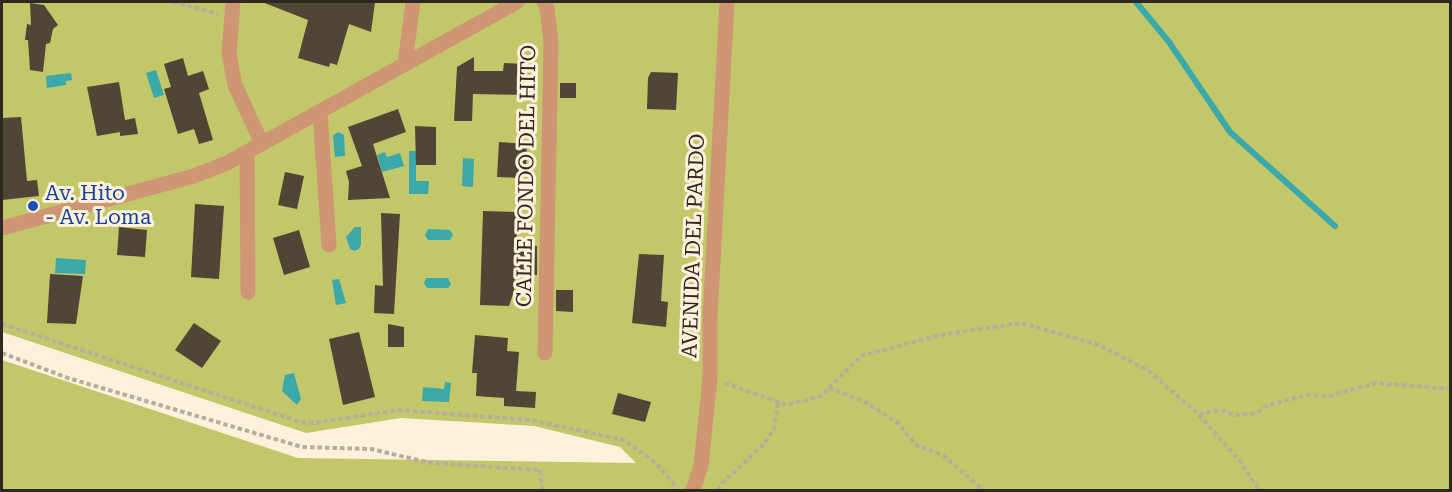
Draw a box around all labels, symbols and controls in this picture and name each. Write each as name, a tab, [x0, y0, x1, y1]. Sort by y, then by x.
street label: CALLE FONDO DEL HITO	[512, 45, 542, 307]
street label: AVENIDA DEL PARDO	[677, 133, 711, 359]
place label: Av. Hito - Av. Loma	[45, 181, 151, 231]
marker: Av. Hito - Av. Loma	[26, 199, 40, 213]

